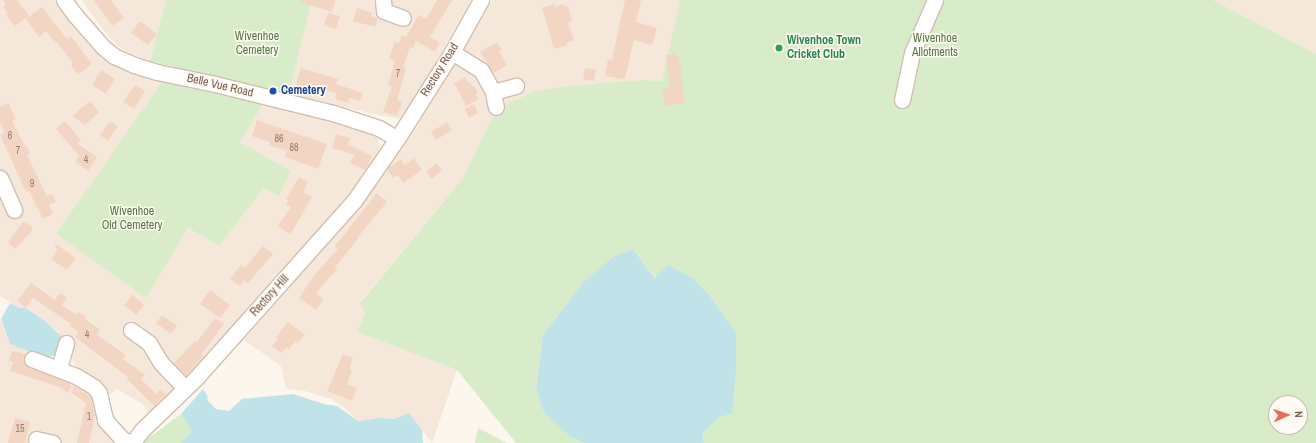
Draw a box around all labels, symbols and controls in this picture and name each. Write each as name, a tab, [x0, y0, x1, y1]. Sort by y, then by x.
park label: Wivenhoe Cemetery	[235, 30, 279, 58]
park label: Wivenhoe Allotments	[912, 32, 958, 60]
place label: Wivenhoe Town Cricket Club	[787, 34, 861, 62]
street label: Rectory Road	[418, 41, 462, 99]
marker: Wivenhoe Town Cricket Club	[774, 43, 784, 53]
house number: 7	[396, 68, 400, 80]
street label: Belle Vue Road	[185, 71, 255, 101]
place label: Cemetery	[281, 84, 326, 98]
marker: Cemetery	[268, 86, 278, 96]
house number: 6	[8, 130, 12, 142]
house number: 86	[274, 133, 284, 145]
house number: 88	[289, 142, 299, 154]
house number: 7	[16, 145, 20, 157]
house number: 4	[84, 154, 88, 166]
house number: 9	[30, 178, 34, 190]
park label: Wivenhoe Old Cemetery	[102, 205, 162, 233]
street label: Rectory Hill	[248, 272, 292, 320]
house number: 4	[85, 329, 89, 341]
north arrow	[1268, 395, 1308, 435]
house number: 1	[87, 411, 91, 423]
text: N	[1292, 411, 1306, 418]
house number: 15	[15, 423, 25, 435]

